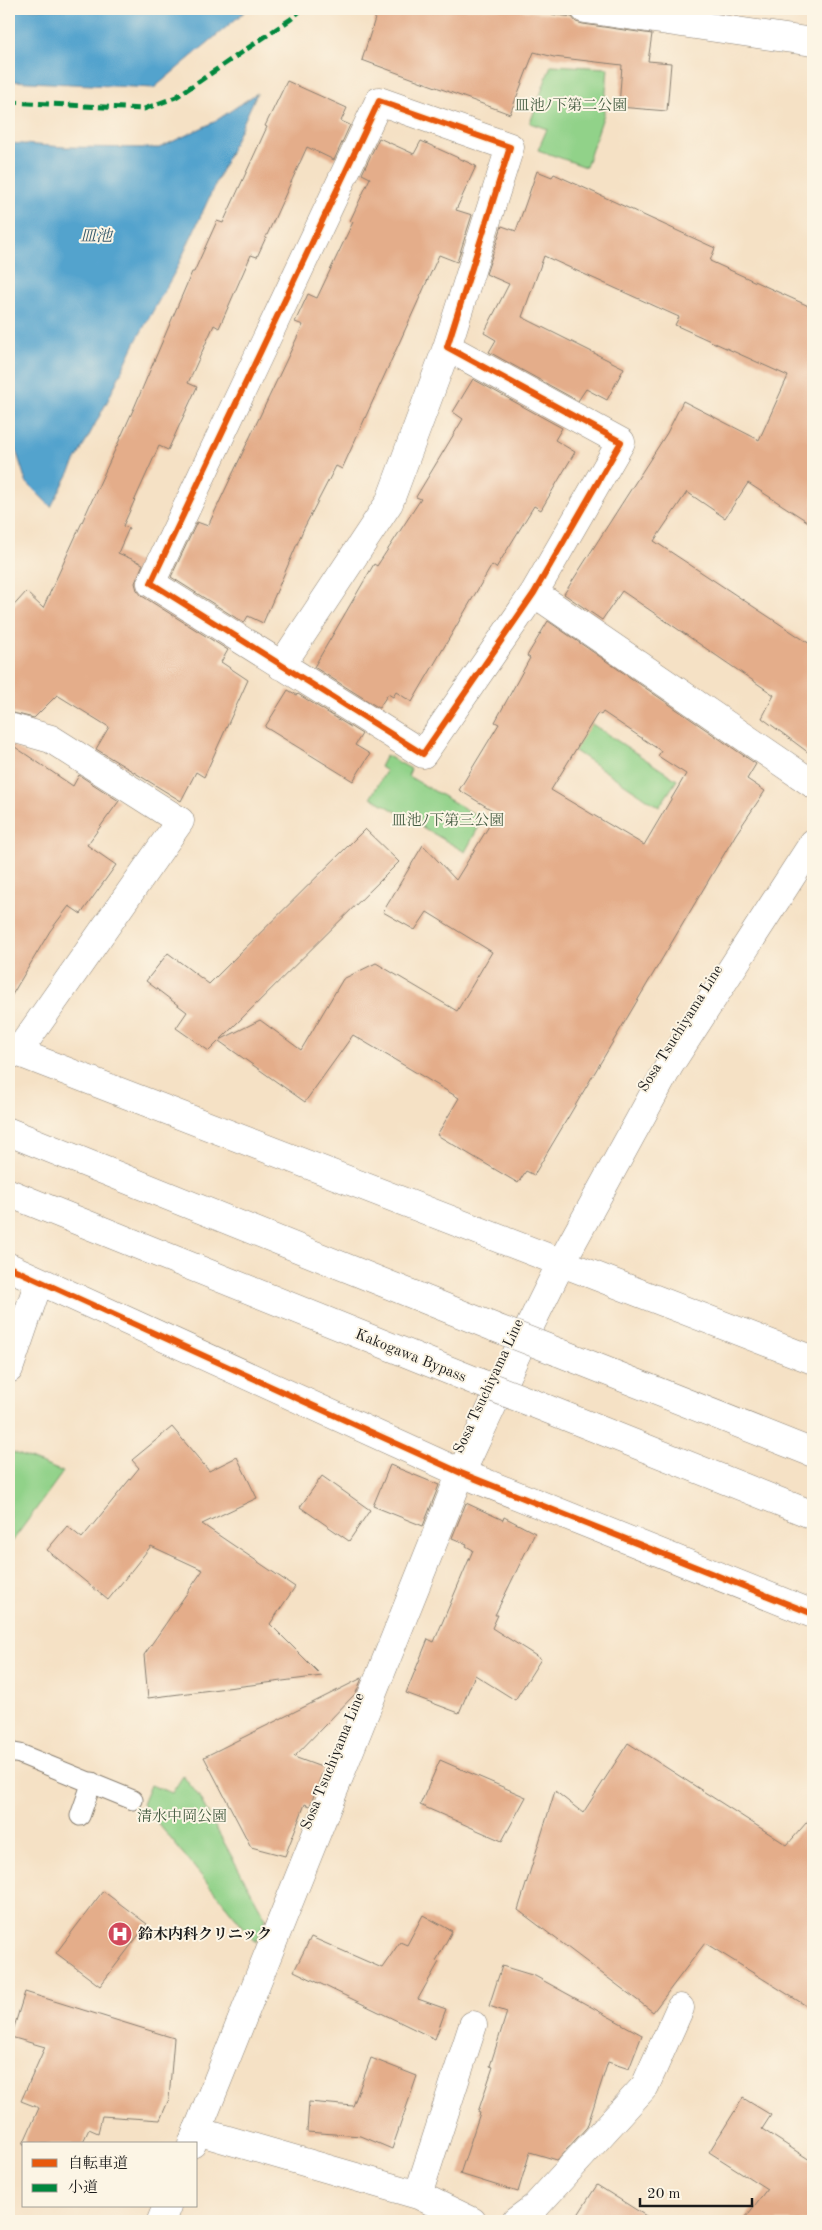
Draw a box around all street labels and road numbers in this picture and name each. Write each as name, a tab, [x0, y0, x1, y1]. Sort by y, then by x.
street label: Sosa Tsuchiyama Line	[636, 963, 726, 1095]
street label: Sosa Tsuchiyama Line	[452, 1317, 527, 1456]
street label: Kakogawa Bypass	[353, 1327, 468, 1386]
street label: Sosa Tsuchiyama Line	[299, 1691, 368, 1832]

